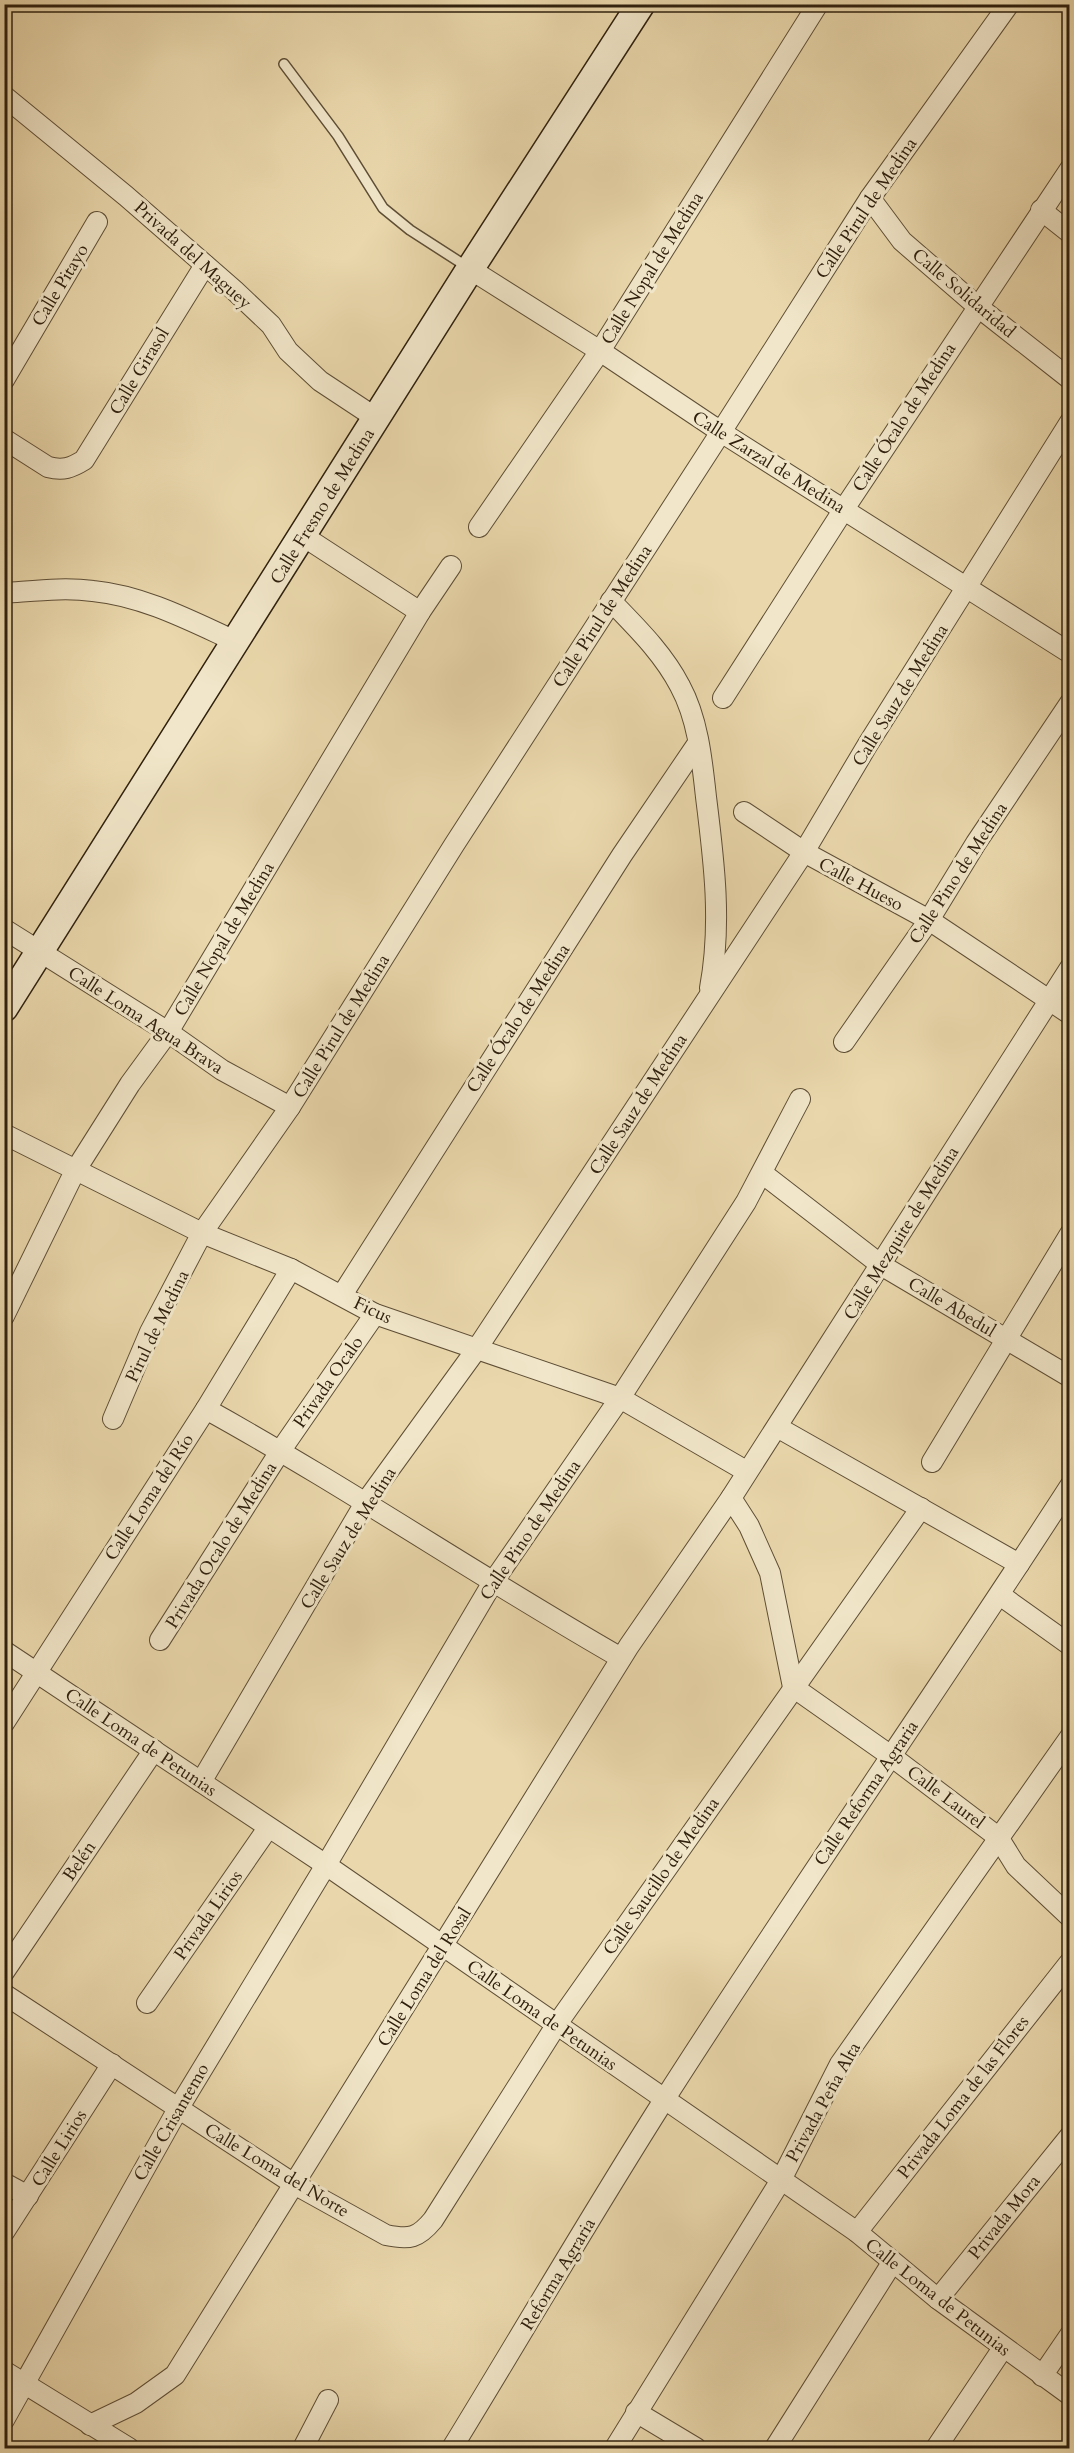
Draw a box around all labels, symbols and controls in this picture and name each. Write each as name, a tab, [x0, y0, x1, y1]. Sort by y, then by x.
street label: Calle Pirul de Medina	[810, 132, 923, 284]
street label: Calle Nopal de Medina	[595, 187, 710, 349]
street label: Privada del Maguey	[128, 196, 257, 315]
street label: Calle Pitayo	[26, 239, 95, 331]
street label: Calle Solidaridad	[907, 243, 1021, 344]
street label: Calle Girasol	[104, 323, 176, 420]
street label: Calle Ócalo de Medina	[847, 338, 962, 497]
street label: Calle Zarzal de Medina	[687, 405, 850, 520]
street label: Calle Fresno de Medina	[264, 423, 381, 589]
street label: Calle Pirul de Medina	[547, 540, 658, 693]
street label: Calle Sauz de Medina	[846, 619, 954, 771]
street label: Calle Pino de Medina	[903, 797, 1014, 949]
street label: Calle Hueso	[814, 852, 908, 917]
street label: Calle Nopal de Medina	[168, 857, 281, 1021]
street label: Calle Ócalo de Medina	[461, 939, 576, 1098]
street label: Calle Pirul de Medina	[287, 949, 396, 1103]
street label: Calle Loma Agua Brava	[63, 961, 229, 1080]
street label: Calle Sauz de Medina	[583, 1029, 694, 1180]
street label: Calle Mezquite de Medina	[838, 1141, 965, 1325]
street label: Pirul de Medina	[119, 1266, 196, 1386]
street label: Calle Abedul	[903, 1271, 1001, 1344]
street label: Ficus	[350, 1291, 396, 1330]
street label: Privada Ocalo	[287, 1331, 370, 1433]
street label: Calle Loma del Río	[99, 1429, 200, 1566]
street label: Calle Pino de Medina	[474, 1455, 587, 1605]
street label: Privada Ocalo de Medina	[160, 1457, 283, 1633]
street label: Calle Sauz de Medina	[294, 1462, 402, 1614]
street label: Calle Loma de Petunias	[60, 1682, 222, 1803]
street label: Calle Reforma Agraria	[808, 1715, 925, 1871]
street label: Calle Laurel	[902, 1760, 990, 1835]
street label: Calle Saucillo de Medina	[597, 1792, 726, 1960]
street label: Belén	[57, 1836, 102, 1886]
street label: Privada Lirios	[168, 1865, 249, 1965]
street label: Calle Loma del Rosal	[371, 1902, 478, 2052]
street label: Calle Loma de Petunias	[462, 1954, 622, 2077]
street label: Privada Loma de las Flores	[892, 2010, 1035, 2184]
street label: Privada Peña Alta	[780, 2037, 867, 2167]
street label: Calle Crisantemo	[128, 2059, 215, 2186]
street label: Calle Lirios	[26, 2105, 93, 2192]
street label: Calle Loma del Norte	[200, 2117, 354, 2224]
street label: Privada Mora	[962, 2169, 1046, 2265]
street label: Reforma Agraria	[515, 2213, 602, 2335]
street label: Calle Loma de Petunias	[860, 2233, 1016, 2362]

